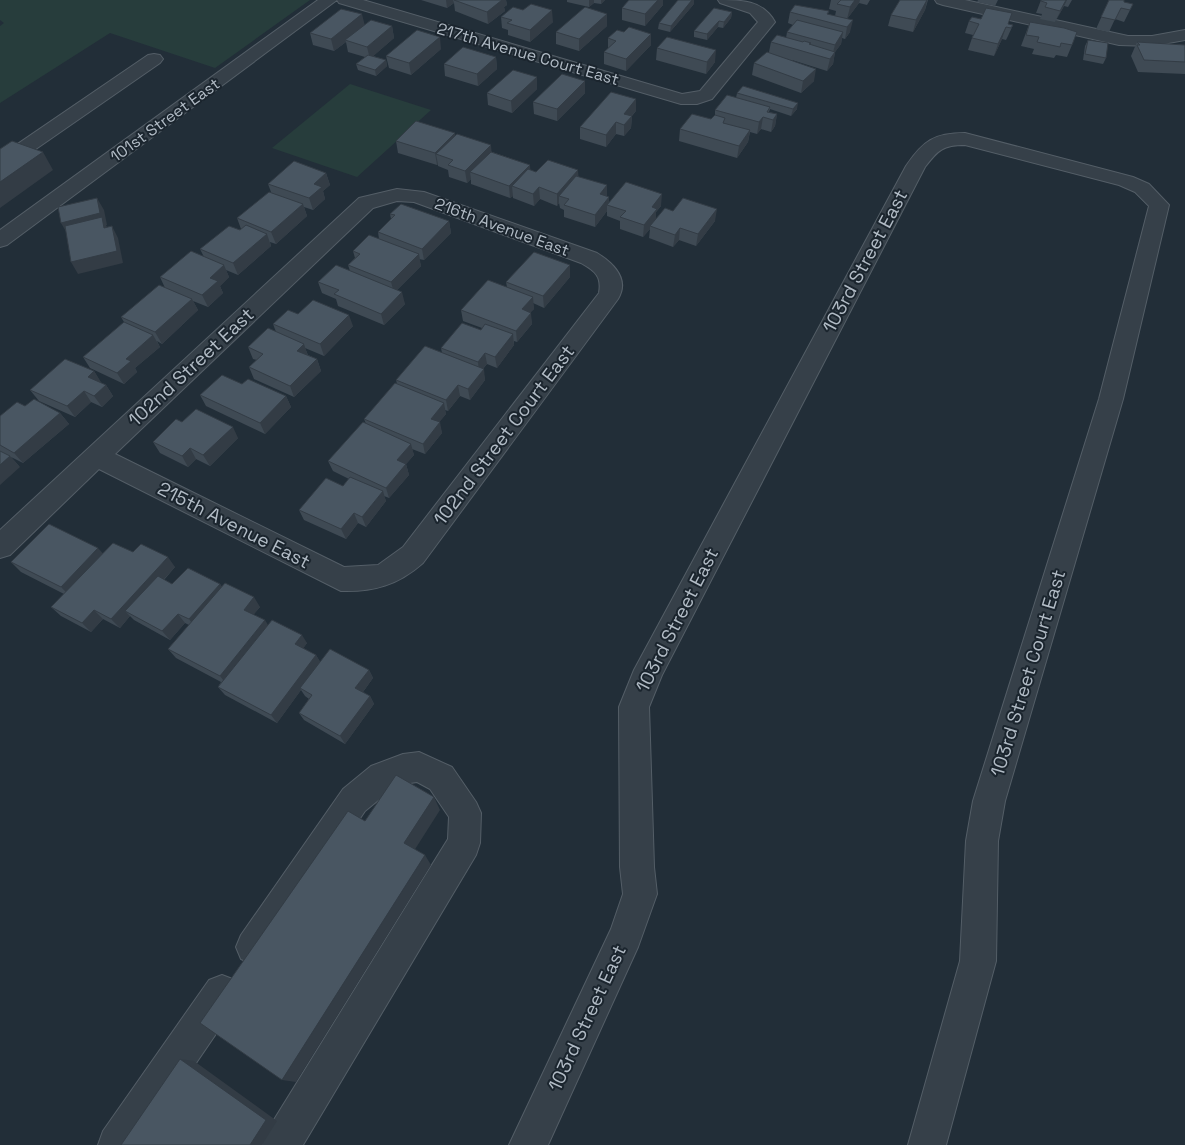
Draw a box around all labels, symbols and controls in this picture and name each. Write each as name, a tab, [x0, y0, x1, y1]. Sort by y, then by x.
street label: 217th Avenue Court East	[435, 18, 621, 90]
street label: 101st Street East	[106, 73, 224, 167]
street label: 103rd Street East	[817, 185, 913, 337]
street label: 216th Avenue East	[432, 193, 572, 261]
street label: 102nd Street East	[123, 302, 259, 432]
street label: 102nd Street Court East	[428, 340, 580, 530]
street label: 215th Avenue East	[154, 476, 314, 574]
street label: 103rd Street East	[630, 544, 724, 696]
street label: 103rd Street Court East	[985, 567, 1071, 779]
street label: 103rd Street East	[542, 941, 632, 1095]

